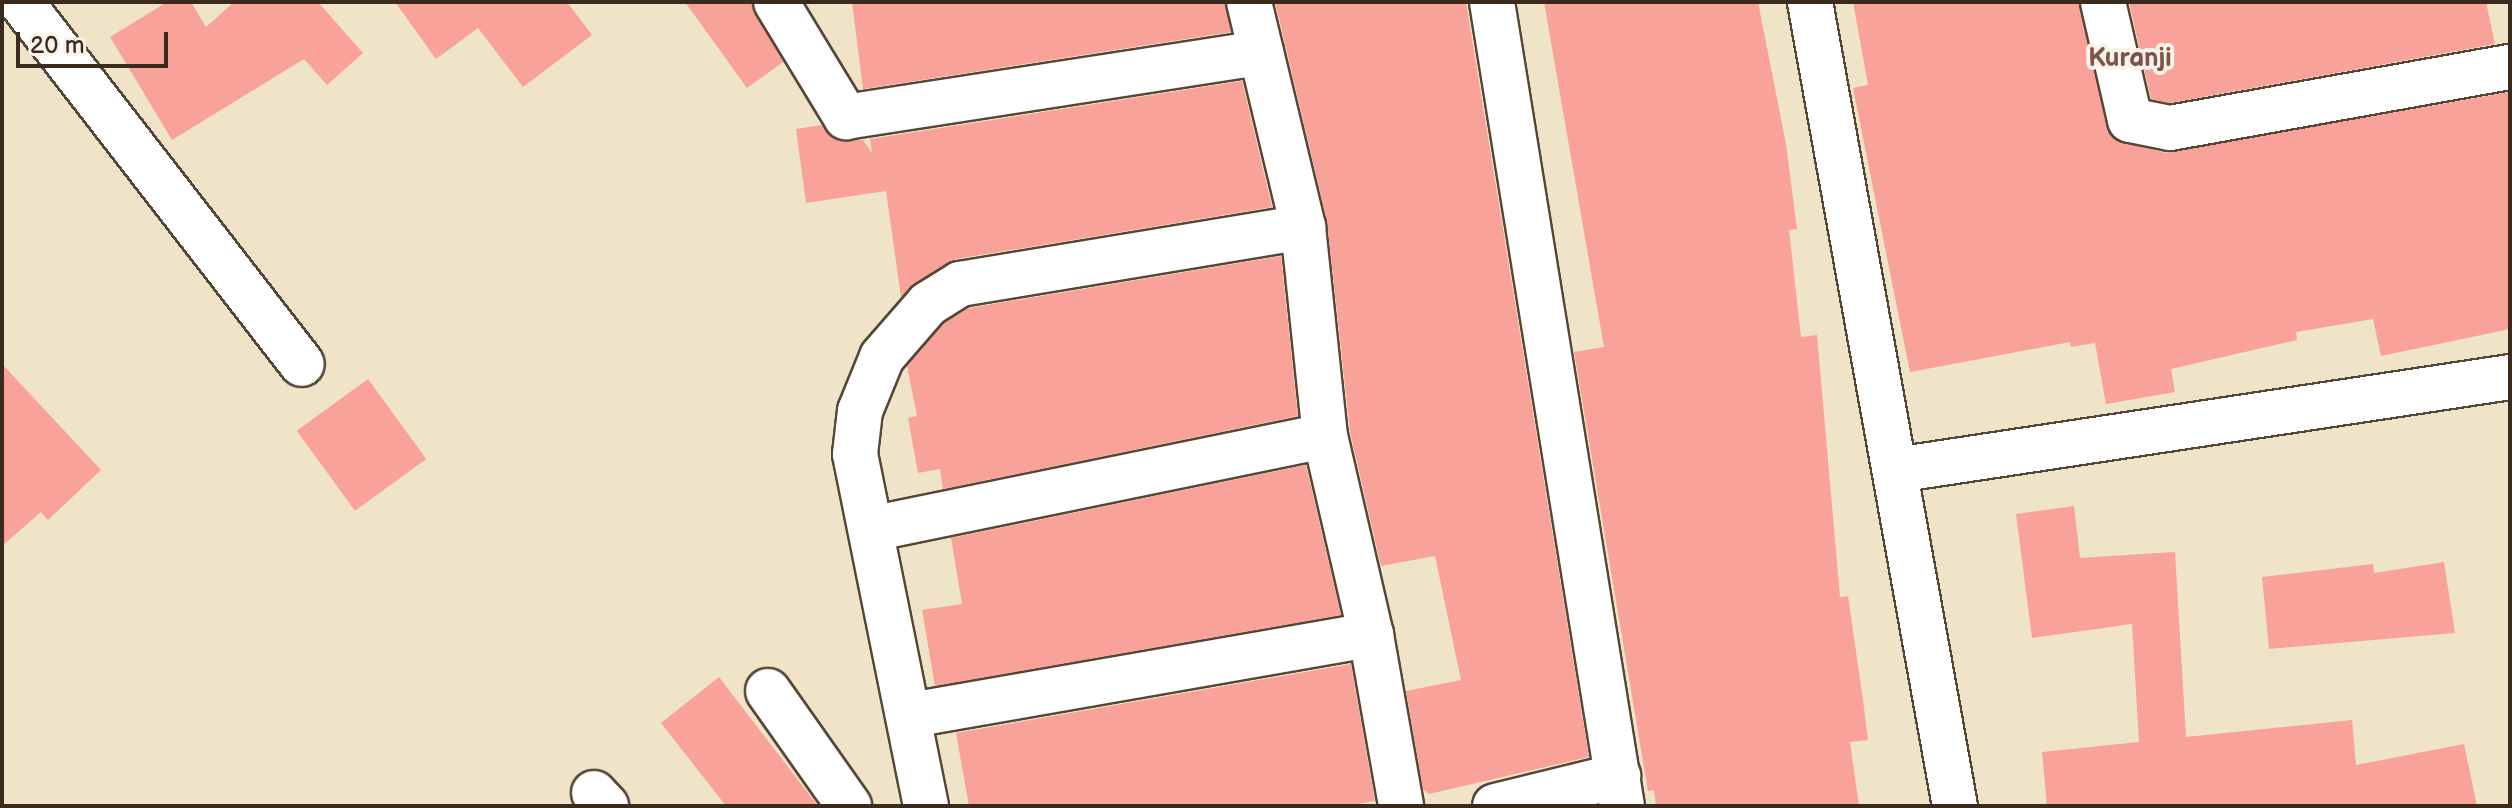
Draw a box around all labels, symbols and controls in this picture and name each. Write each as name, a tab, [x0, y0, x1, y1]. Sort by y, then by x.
scale bar	[20, 16, 172, 66]
text: 20 m	[30, 31, 85, 60]
district label: Kuranji	[2088, 43, 2172, 75]

